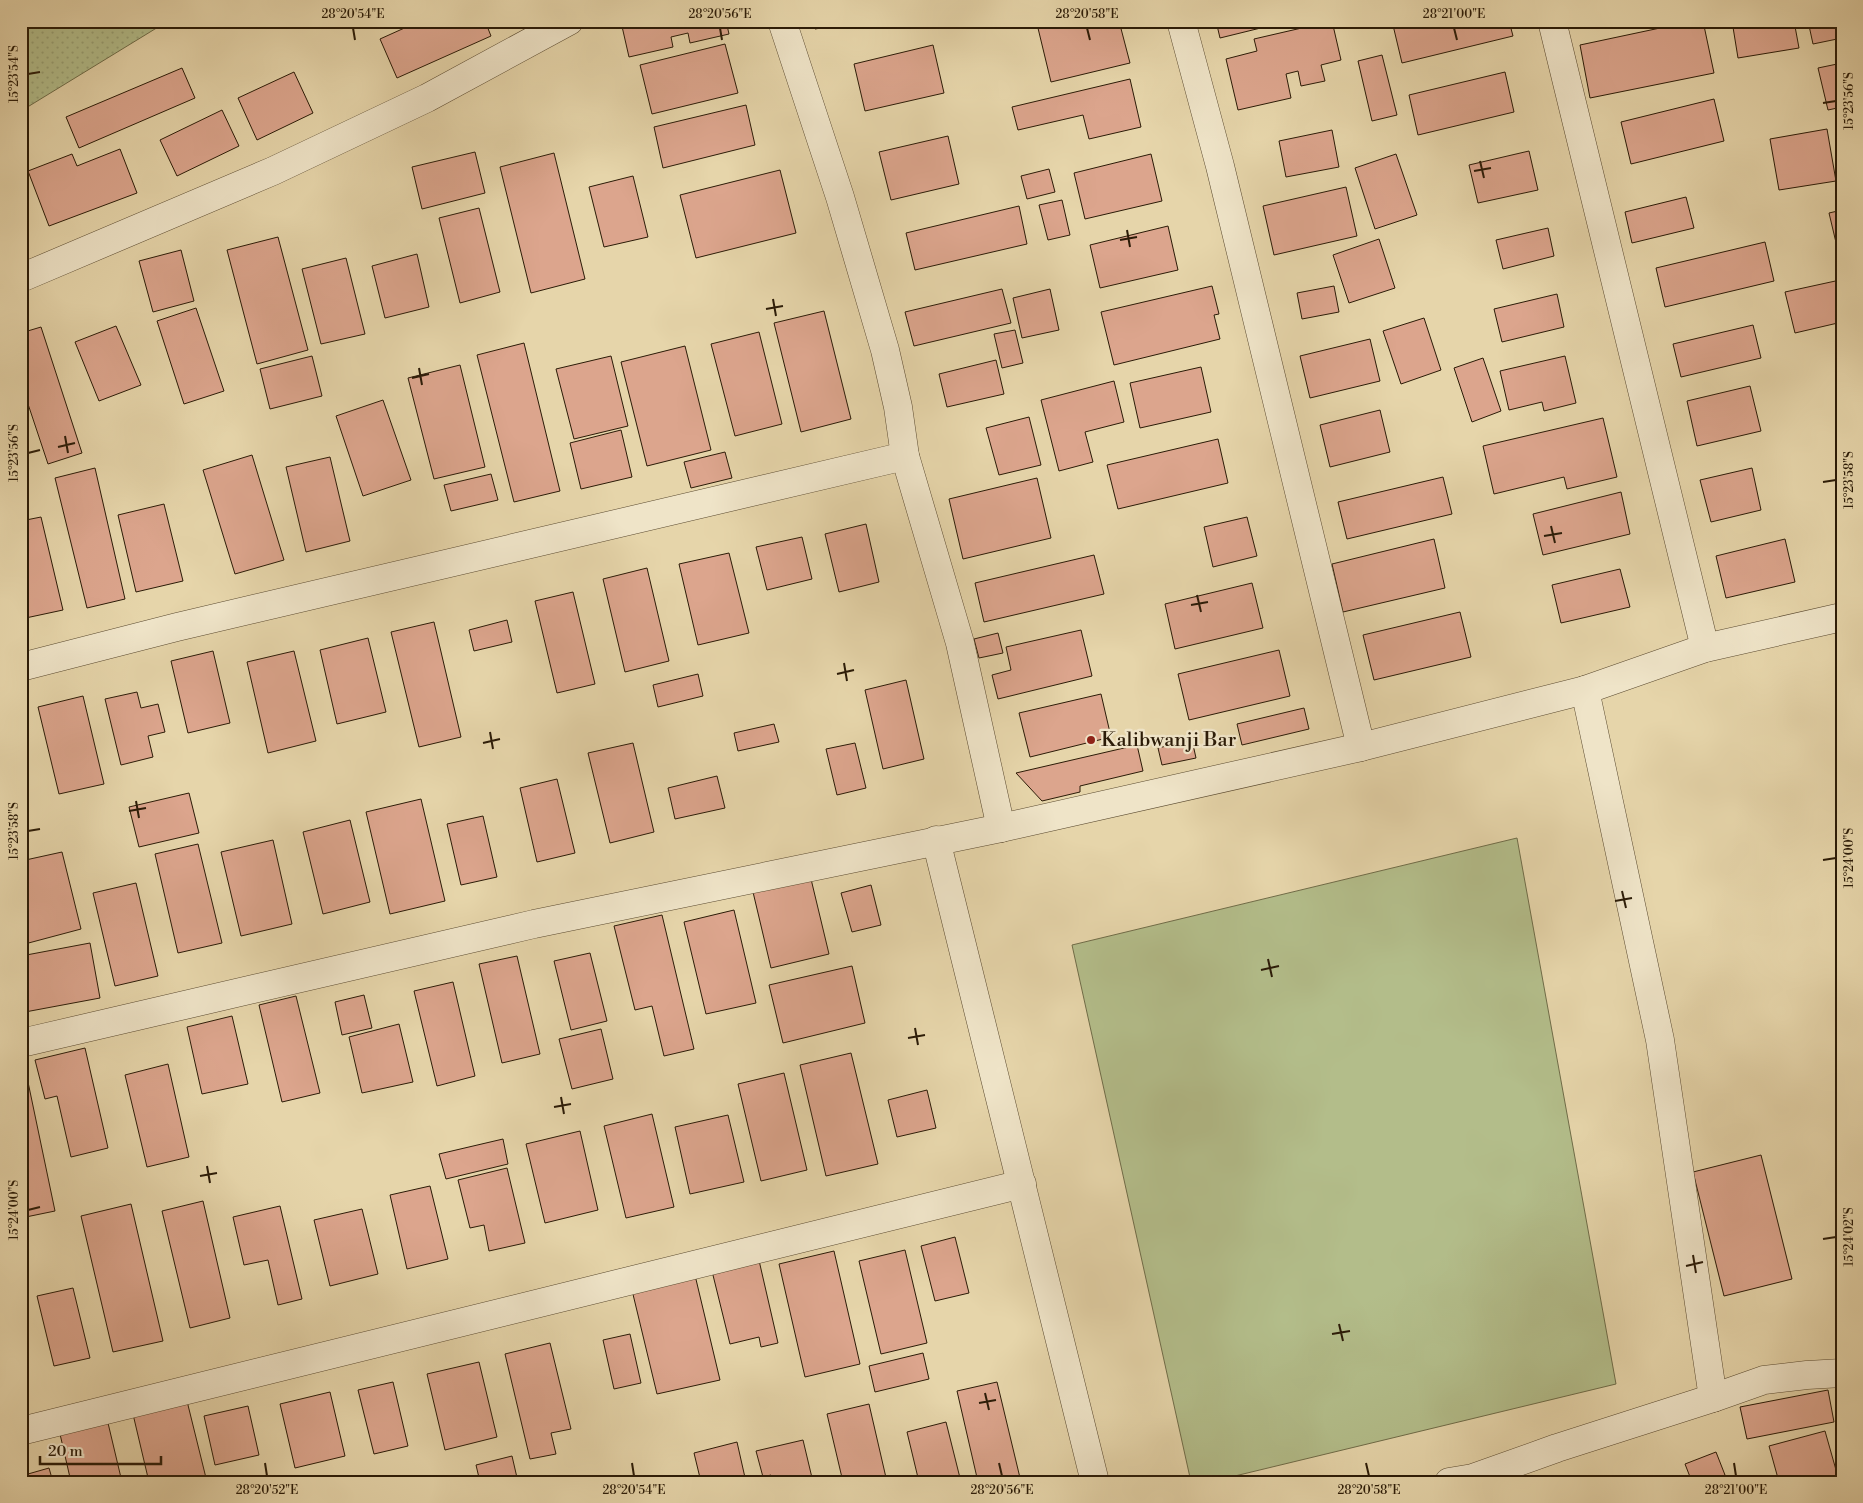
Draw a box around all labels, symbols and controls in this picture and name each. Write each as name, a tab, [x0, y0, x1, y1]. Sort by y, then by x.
text: 28°20'54"E	[321, 7, 385, 22]
text: 28°20'56"E	[689, 7, 751, 22]
text: 28°20'58"E	[1055, 7, 1119, 22]
text: 28°21'00"E	[1423, 7, 1485, 22]
text: 15°23'54"S	[7, 45, 22, 103]
text: 15°23'56"S	[1842, 72, 1857, 130]
text: 15°23'56"S	[7, 424, 22, 482]
text: 15°23'58"S	[1842, 451, 1857, 509]
place label: Kalibwanji Bar	[1101, 728, 1237, 753]
marker: Kalibwanji Bar	[1085, 734, 1097, 746]
text: 15°23'58"S	[7, 802, 22, 860]
text: 15°24'00"S	[1842, 828, 1857, 888]
text: 15°24'00"S	[7, 1180, 22, 1240]
text: 15°24'02"S	[1842, 1207, 1857, 1267]
scale bar	[40, 1433, 161, 1465]
text: 20 m	[48, 1442, 83, 1461]
text: 28°20'52"E	[236, 1483, 298, 1498]
text: 28°20'54"E	[602, 1483, 666, 1498]
text: 28°20'56"E	[971, 1483, 1033, 1498]
text: 28°20'58"E	[1337, 1483, 1401, 1498]
text: 28°21'00"E	[1705, 1483, 1767, 1498]

